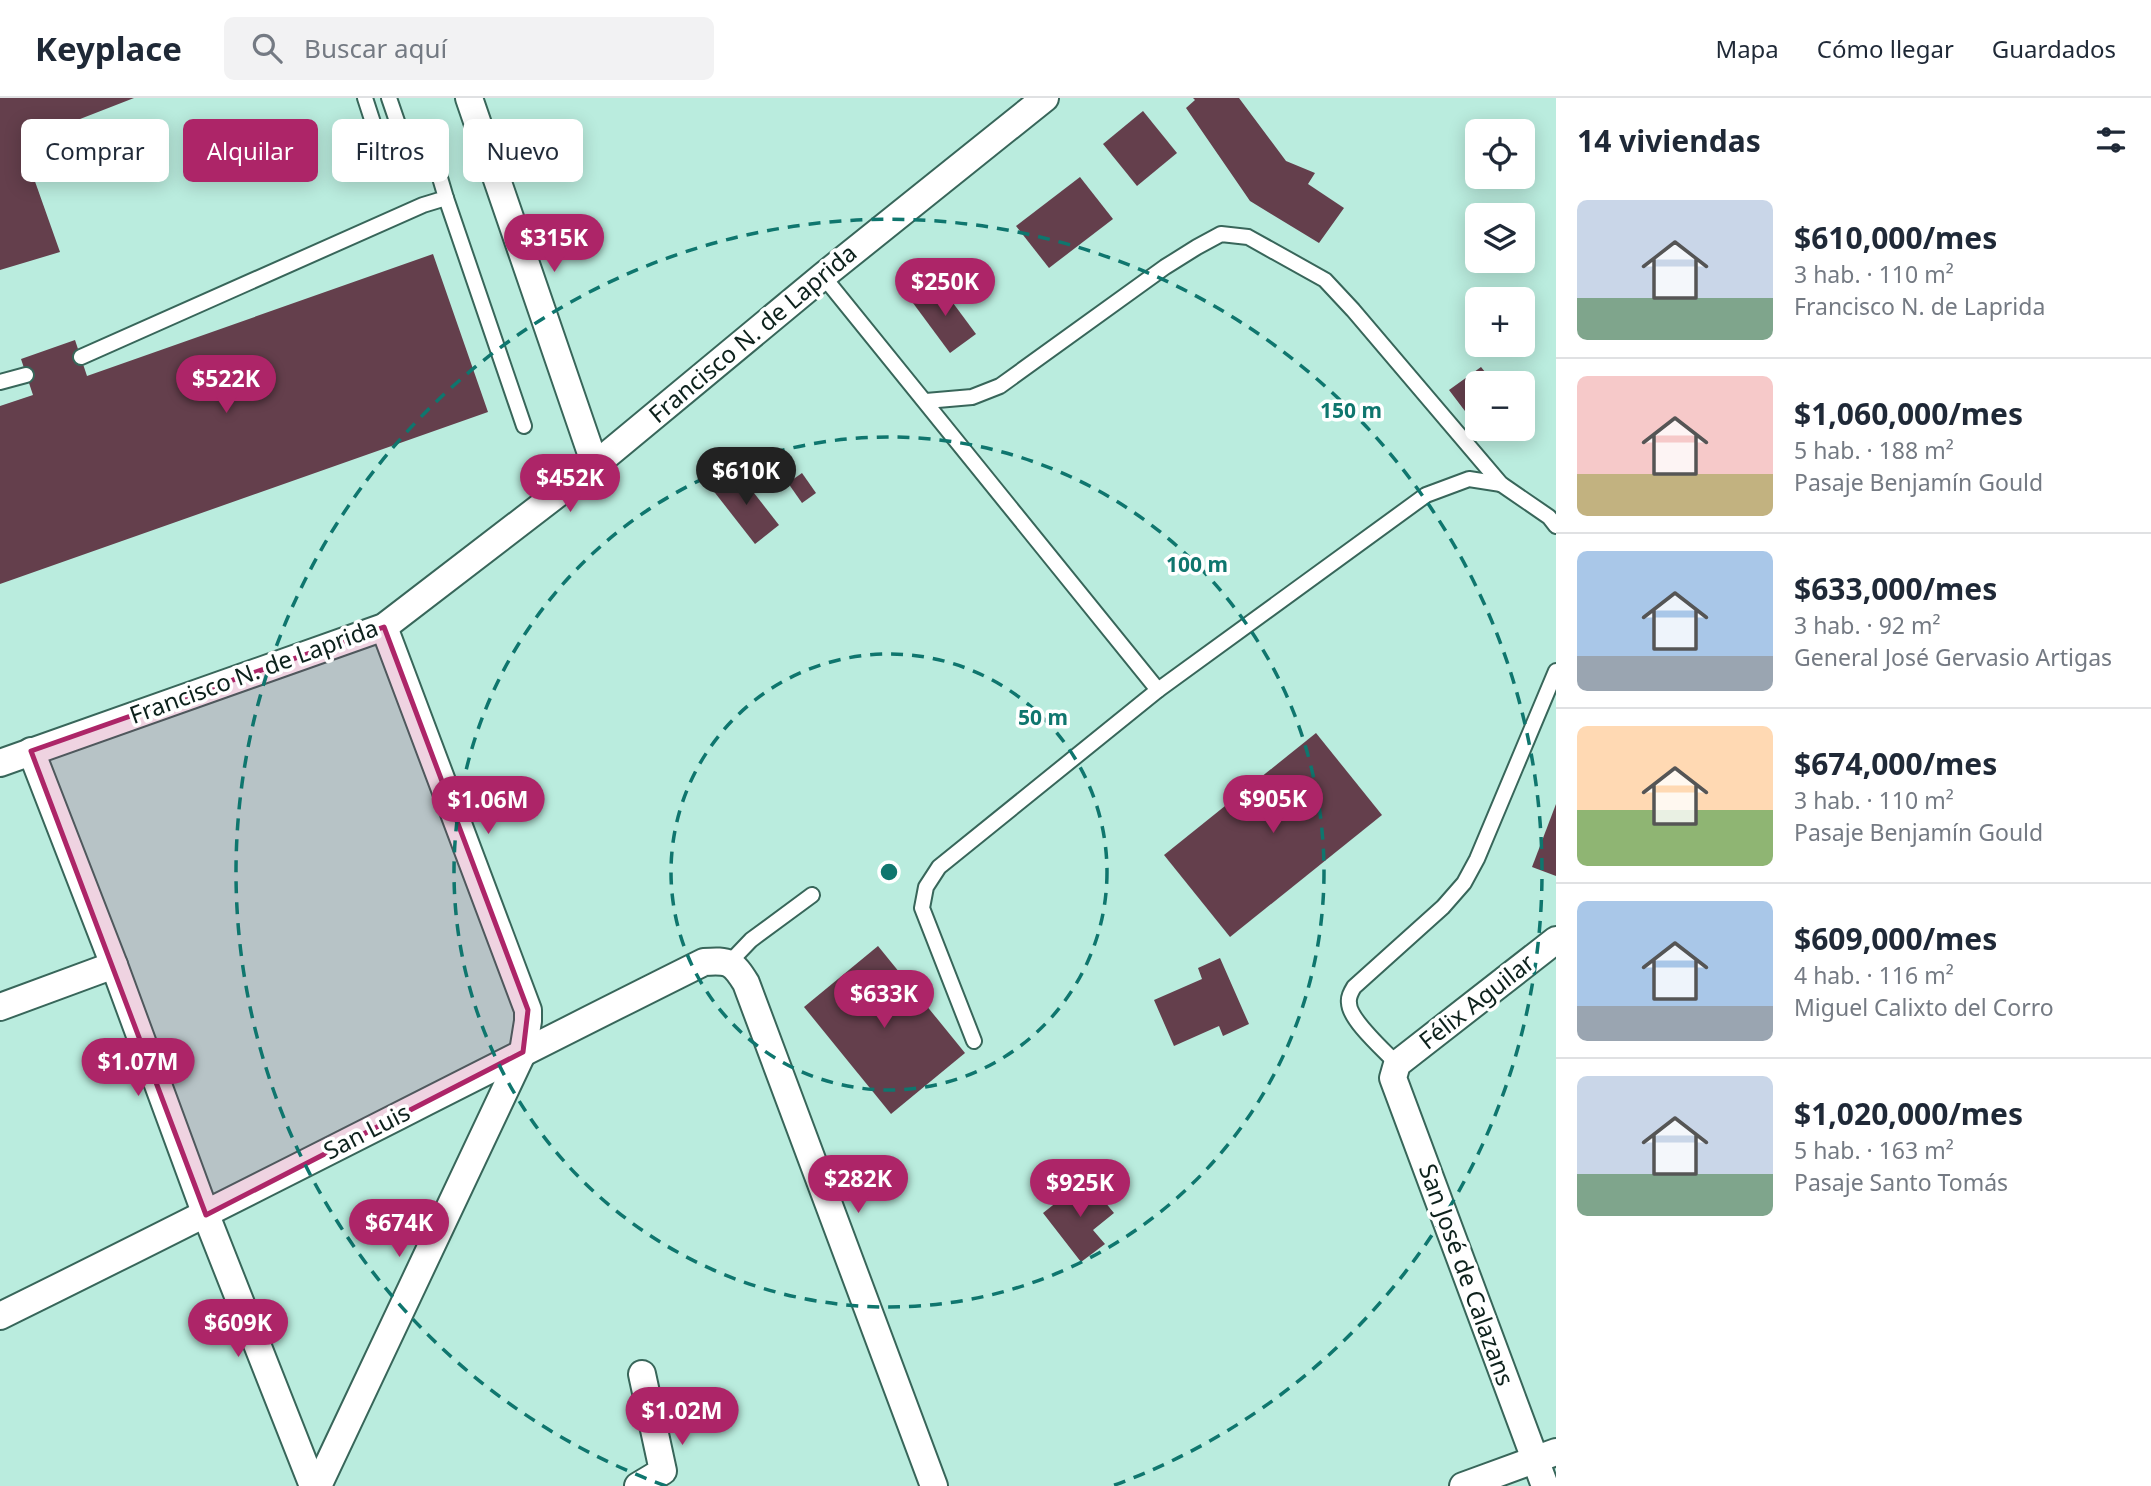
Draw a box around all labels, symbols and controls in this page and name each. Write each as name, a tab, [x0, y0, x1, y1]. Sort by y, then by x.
search box	[224, 17, 714, 80]
text: Keyplace	[35, 26, 182, 71]
icon: search	[248, 29, 286, 67]
text: Buscar aquí	[304, 30, 447, 66]
text: Mapa	[1715, 32, 1779, 65]
text: Cómo llegar	[1817, 32, 1954, 65]
text: Guardados	[1992, 32, 2116, 65]
chip: Comprar	[21, 119, 169, 182]
chip: Alquilar	[183, 119, 318, 182]
chip: Filtros	[332, 119, 449, 182]
chip: Nuevo	[463, 119, 583, 182]
map controls	[1465, 119, 1535, 441]
button: locate	[1465, 119, 1535, 189]
text: 14 viviendas	[1577, 120, 1761, 161]
icon: filters	[2092, 121, 2130, 159]
button: layers	[1465, 203, 1535, 273]
pin: $315K	[505, 214, 603, 274]
text: $610,000/mes	[1794, 217, 1997, 258]
text: $315K	[520, 221, 588, 253]
icon: home	[1633, 228, 1717, 312]
street label: Francisco N. de Laprida	[641, 236, 863, 430]
pin: $250K	[896, 258, 994, 318]
text: 3 hab. · 110 m²	[1794, 258, 1954, 290]
text: $250K	[911, 265, 979, 297]
button: +	[1465, 287, 1535, 357]
text: Francisco N. de Laprida	[1794, 290, 2045, 322]
pin: $522K	[177, 356, 275, 415]
text: $522K	[192, 362, 260, 394]
button: −	[1465, 371, 1535, 441]
text: $1,060,000/mes	[1794, 393, 2023, 434]
text: 150 m	[1320, 396, 1382, 424]
icon: home	[1633, 404, 1717, 488]
text: 5 hab. · 188 m²	[1794, 434, 1954, 466]
pin: $610K	[697, 448, 795, 507]
pin: $452K	[521, 454, 619, 514]
text: $610K	[712, 454, 780, 486]
text: $452K	[536, 461, 604, 493]
text: Pasaje Benjamín Gould	[1794, 466, 2043, 498]
text: 100 m	[1166, 550, 1228, 578]
text: $633,000/mes	[1794, 568, 1997, 609]
icon: home	[1633, 579, 1717, 663]
text: 3 hab. · 92 m²	[1794, 609, 1941, 641]
street label: Francisco N. de Laprida	[125, 610, 382, 731]
text: General José Gervasio Artigas	[1794, 641, 2112, 673]
text: 50 m	[1018, 703, 1068, 731]
text: $674,000/mes	[1794, 743, 1997, 784]
icon: home	[1633, 754, 1717, 838]
pin: $1.06M	[431, 776, 545, 836]
pin: $905K	[1224, 776, 1322, 835]
text: $905K	[1239, 782, 1307, 814]
text: $1.06M	[448, 783, 528, 815]
text: 3 hab. · 110 m²	[1794, 784, 1954, 816]
text: Pasaje Benjamín Gould	[1794, 816, 2043, 848]
centre of rings	[877, 860, 901, 884]
text: $609,000/mes	[1794, 918, 1997, 959]
icon: home	[1633, 929, 1717, 1013]
street label: Félix Aguilar	[1412, 945, 1541, 1056]
text: 4 hab. · 116 m²	[1794, 959, 1954, 991]
pin: $633K	[835, 970, 933, 1030]
text: $633K	[850, 977, 918, 1009]
text: Miguel Calixto del Corro	[1794, 991, 2054, 1023]
pin: $1.07M	[81, 1038, 195, 1098]
text: $1.07M	[98, 1045, 178, 1077]
text: $1,020,000/mes	[1794, 1093, 2023, 1134]
street label: San Luis	[317, 1095, 415, 1166]
icon: home	[1633, 1104, 1717, 1188]
text: 5 hab. · 163 m²	[1794, 1134, 1954, 1166]
pin: $282K	[809, 1156, 907, 1215]
street label: San José de Calazans	[1412, 1159, 1523, 1390]
pin: $925K	[1031, 1160, 1129, 1219]
text: $282K	[824, 1162, 892, 1194]
text: $925K	[1046, 1166, 1114, 1198]
text: Pasaje Santo Tomás	[1794, 1166, 2008, 1198]
pin: $674K	[350, 1200, 448, 1259]
text: $674K	[365, 1206, 433, 1238]
pin: $609K	[189, 1300, 287, 1359]
text: $609K	[204, 1306, 272, 1338]
pin: $1.02M	[625, 1388, 739, 1447]
text: $1.02M	[642, 1394, 722, 1426]

